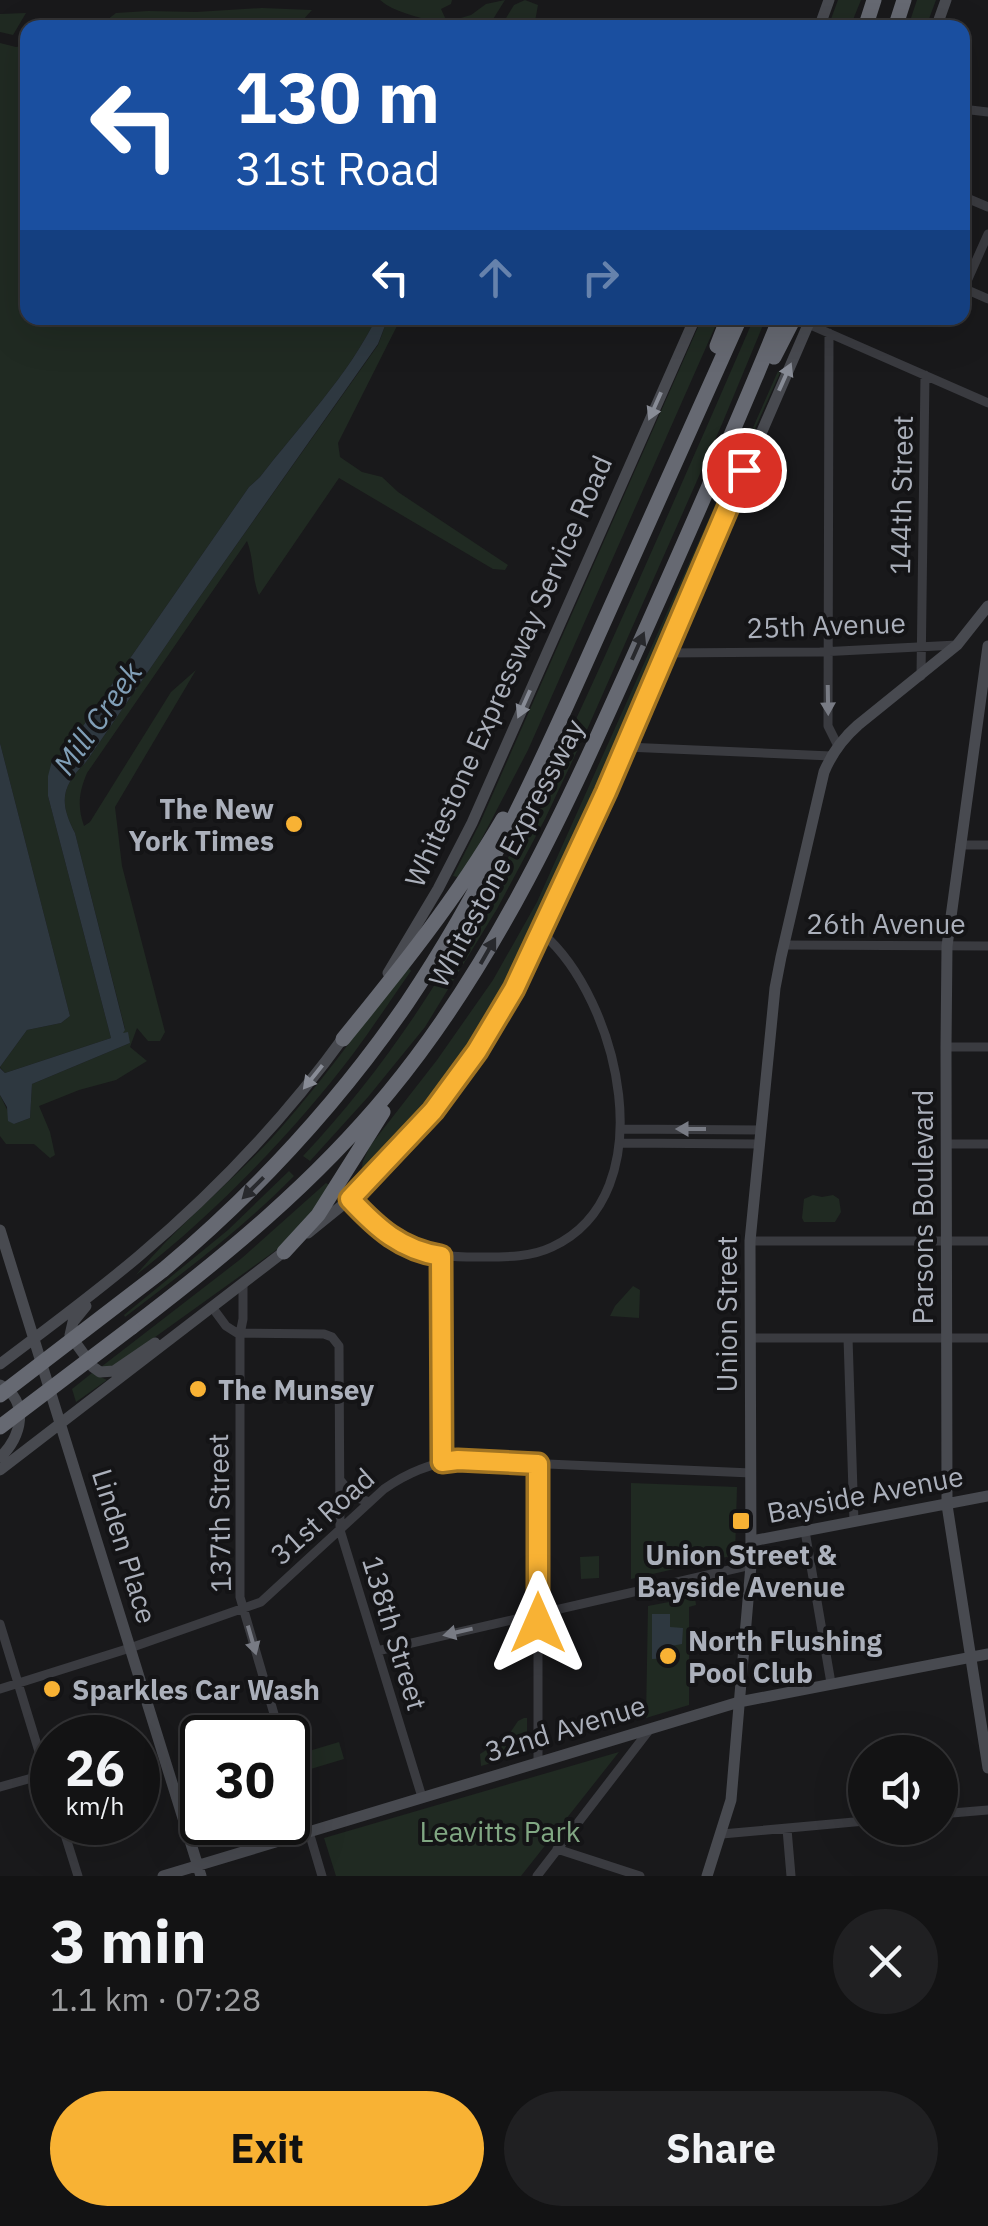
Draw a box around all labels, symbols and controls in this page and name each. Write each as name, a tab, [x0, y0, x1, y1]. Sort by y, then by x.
text: 130 m	[235, 51, 440, 142]
icon: left	[70, 60, 200, 190]
text: 31st Road	[235, 139, 440, 197]
icon: left	[363, 250, 418, 305]
icon: ahead	[468, 250, 523, 305]
icon: right	[573, 250, 628, 305]
one-way arrow	[777, 362, 793, 392]
one-way arrow	[646, 392, 663, 421]
street label: 144th Street	[881, 415, 921, 575]
pin	[702, 428, 787, 513]
icon: arrive	[717, 443, 772, 498]
street label: Whitestone Expressway Service Road	[397, 450, 619, 892]
street label: 25th Avenue	[746, 604, 906, 646]
one-way arrow	[630, 631, 646, 661]
water label: Mill Creek	[44, 654, 150, 782]
one-way arrow	[820, 684, 836, 716]
one-way arrow	[516, 689, 532, 719]
street label: Whitestone Expressway	[421, 713, 591, 993]
place label: The New York Times	[128, 790, 274, 859]
marker: The New York Times	[283, 813, 305, 835]
street label: 26th Avenue	[806, 905, 966, 942]
one-way arrow	[479, 937, 496, 965]
one-way arrow	[303, 1064, 324, 1090]
street label: Parsons Boulevard	[904, 1090, 941, 1324]
one-way arrow	[674, 1121, 706, 1137]
one-way arrow	[242, 1175, 266, 1199]
street label: Union Street	[708, 1236, 745, 1392]
place label: The Munsey	[218, 1371, 374, 1408]
marker: The Munsey	[187, 1378, 209, 1400]
street label: 137th Street	[199, 1433, 239, 1593]
street label: Bayside Avenue	[764, 1457, 966, 1531]
street label: 31st Road	[262, 1459, 382, 1573]
street label: Linden Place	[84, 1464, 166, 1628]
marker: Union Street & Bayside Avenue	[730, 1510, 752, 1532]
place label: Union Street & Bayside Avenue	[637, 1536, 845, 1605]
street label: 138th Street	[354, 1551, 436, 1715]
position arrow	[486, 1571, 590, 1675]
place label: North Flushing Pool Club	[688, 1622, 883, 1691]
one-way arrow	[245, 1625, 260, 1655]
one-way arrow	[442, 1625, 473, 1640]
marker: North Flushing Pool Club	[657, 1645, 679, 1667]
place label: Sparkles Car Wash	[72, 1671, 320, 1708]
marker: Sparkles Car Wash	[41, 1678, 63, 1700]
street label: 32nd Avenue	[480, 1686, 650, 1770]
speed limit sign: 30	[180, 1715, 310, 1845]
text: 26	[65, 1735, 125, 1800]
map controls	[848, 1735, 958, 1845]
button: sound	[848, 1735, 958, 1845]
text: km/h	[66, 1789, 124, 1822]
park label: Leavitts Park	[420, 1813, 581, 1850]
text: 3 min	[50, 1901, 207, 1980]
button: close	[833, 1909, 938, 2014]
text: 1.1 km · 07:28	[50, 1978, 261, 2020]
button: Exit	[50, 2091, 484, 2206]
button: Share	[504, 2091, 938, 2206]

